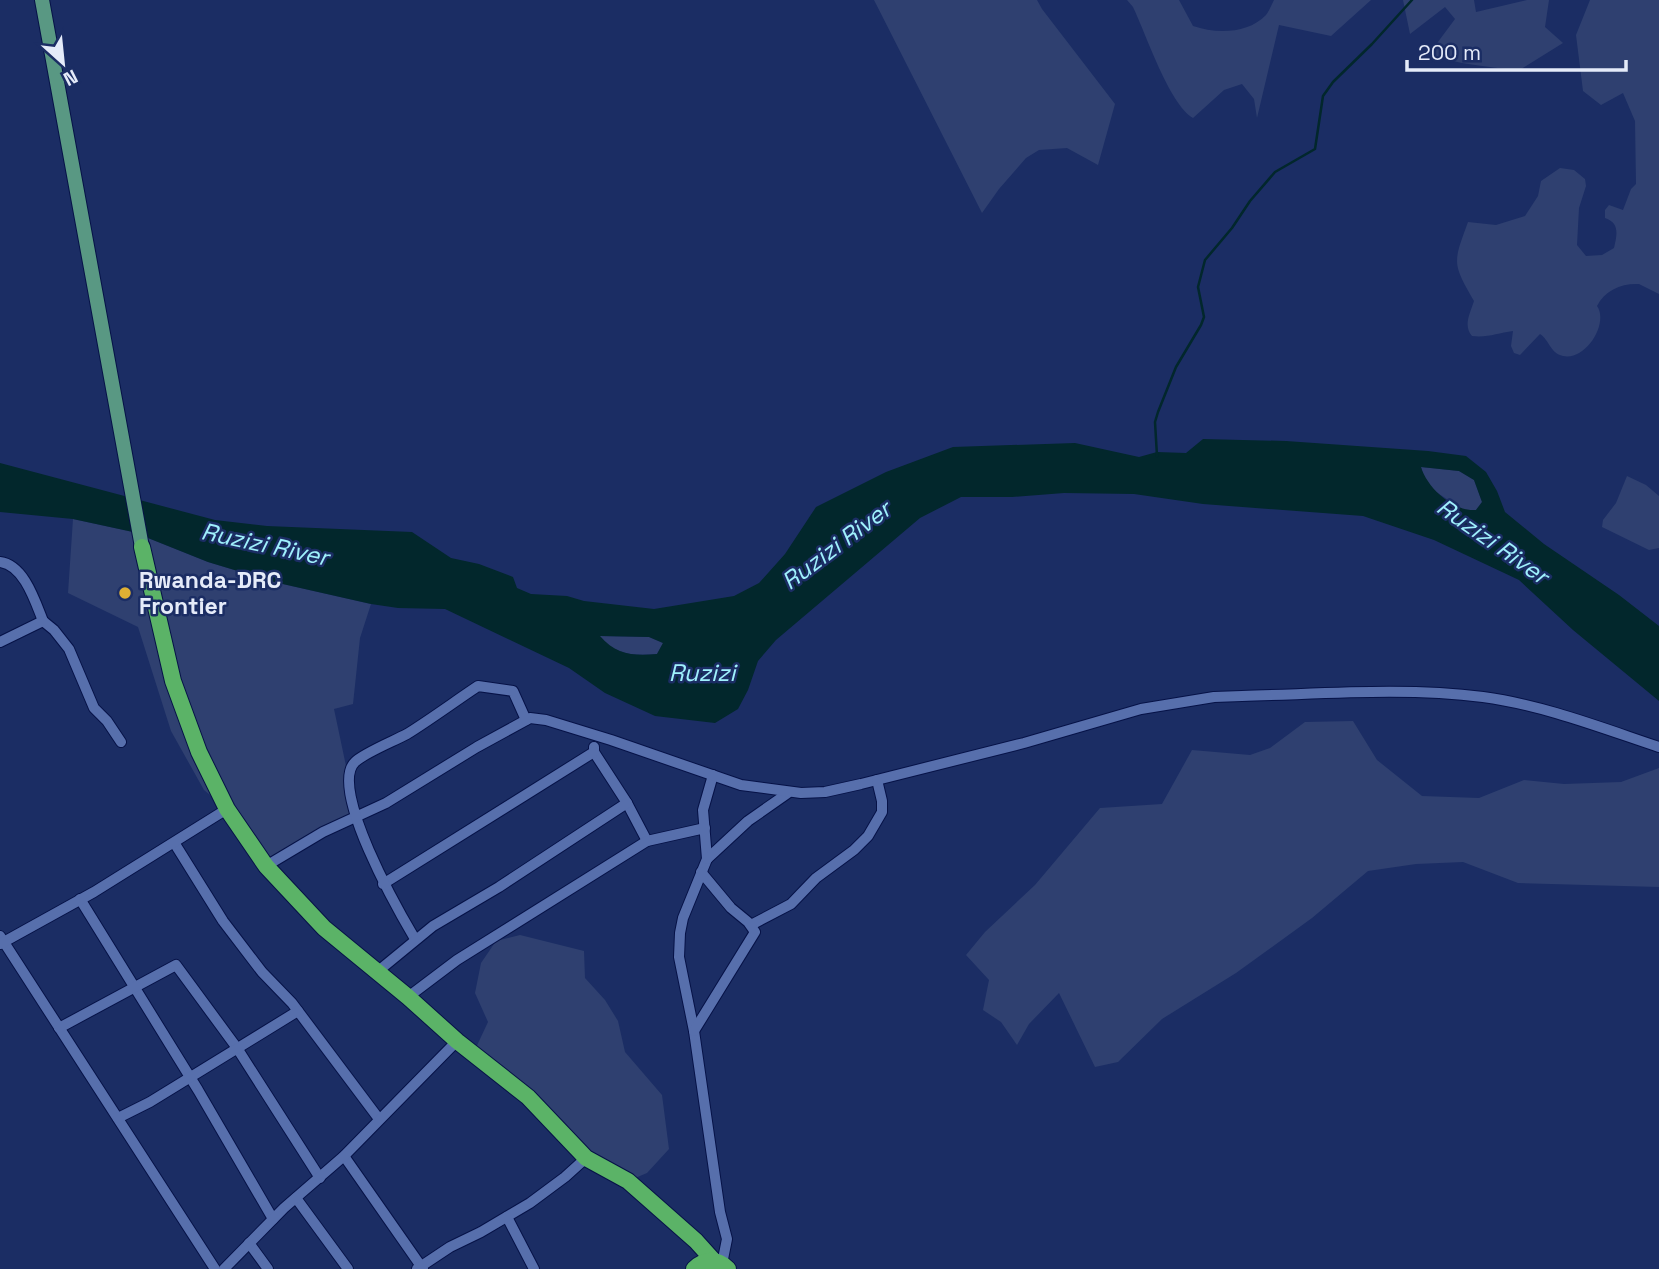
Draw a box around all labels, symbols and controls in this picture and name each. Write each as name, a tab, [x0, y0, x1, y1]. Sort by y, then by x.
north arrow	[28, 28, 98, 98]
scale bar	[1407, 28, 1626, 72]
text: 200 m	[1418, 39, 1481, 66]
text: N	[59, 64, 82, 92]
water label: Ruzizi River	[1431, 491, 1557, 593]
water label: Ruzizi River	[775, 492, 899, 596]
water label: Ruzizi River	[198, 515, 334, 573]
place label: Rwanda-DRC Frontier	[139, 565, 281, 621]
marker: Rwanda-DRC Frontier	[117, 585, 133, 601]
water label: Ruzizi	[669, 657, 738, 688]

